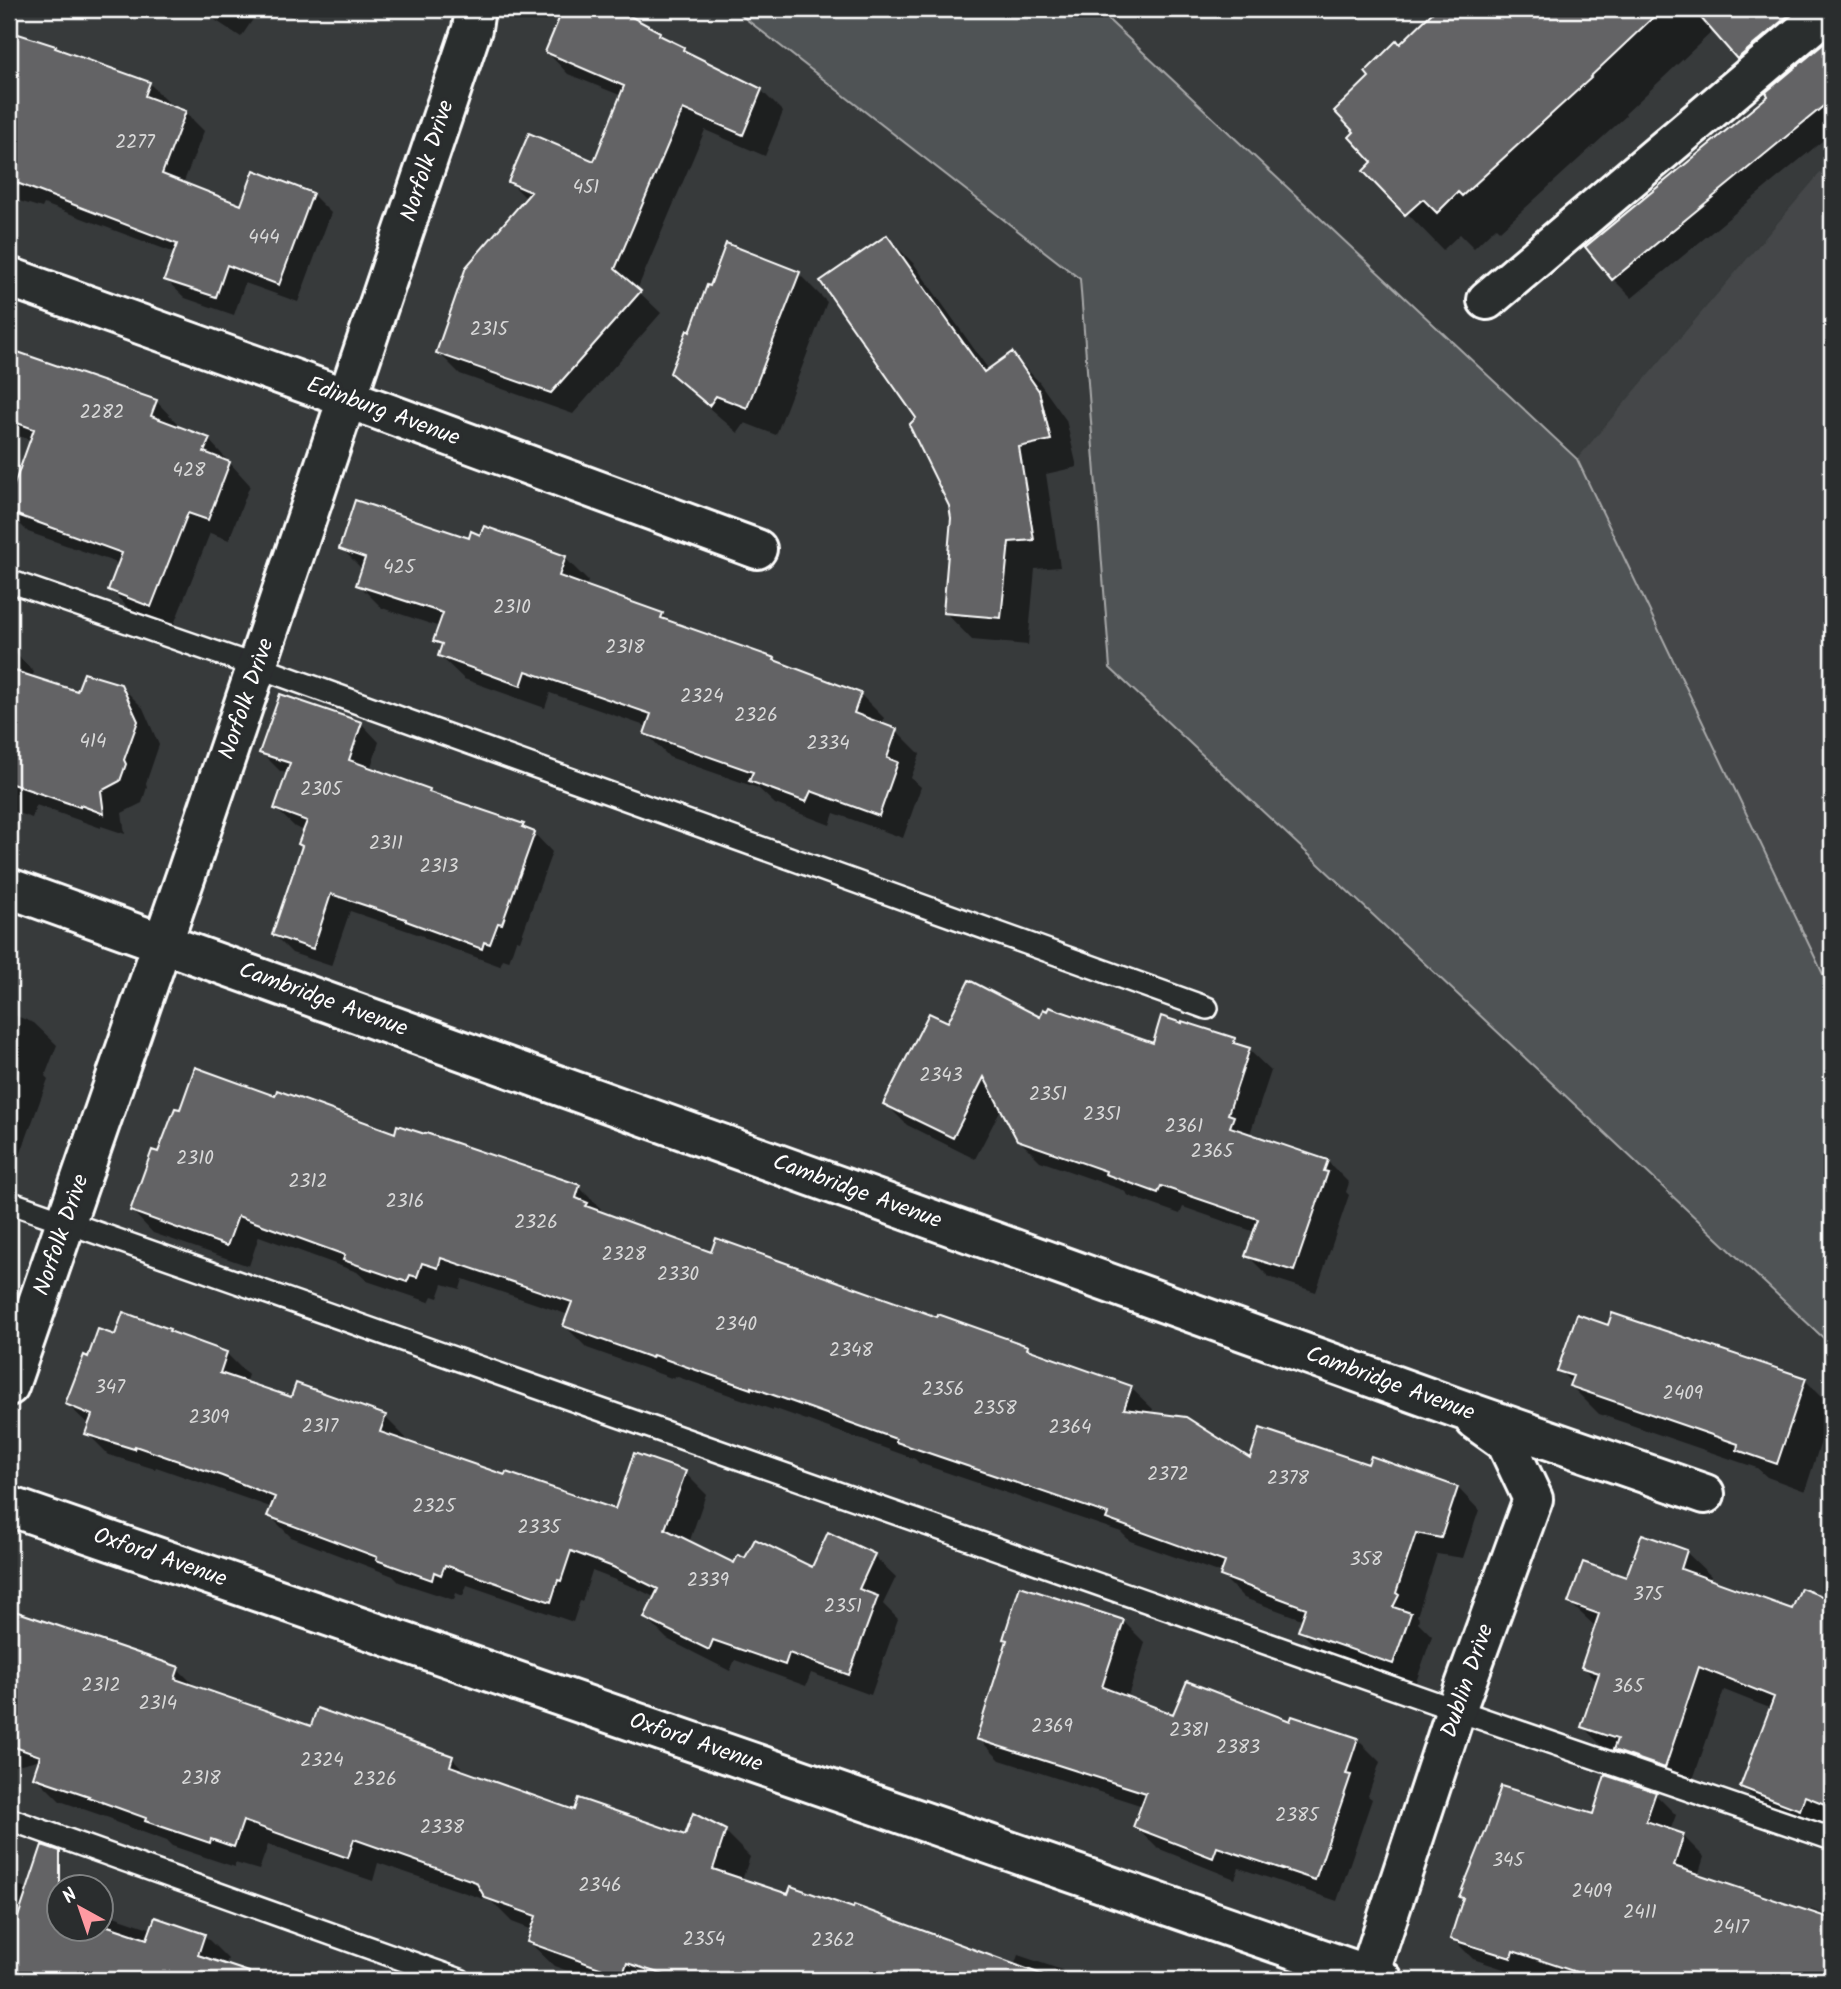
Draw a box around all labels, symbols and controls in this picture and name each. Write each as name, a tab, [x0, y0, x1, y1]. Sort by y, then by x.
street label: Norfolk Drive	[391, 95, 465, 227]
house number: 2277	[115, 128, 156, 158]
house number: 451	[573, 173, 599, 203]
house number: 444	[248, 223, 280, 253]
house number: 2315	[470, 315, 510, 345]
street label: Edinburg Avenue	[301, 368, 465, 456]
house number: 2282	[80, 398, 124, 428]
house number: 428	[173, 456, 206, 486]
house number: 425	[383, 553, 417, 583]
house number: 2310	[493, 593, 531, 623]
street label: Norfolk Drive	[209, 633, 285, 765]
house number: 2318	[605, 633, 645, 663]
house number: 2324	[680, 682, 724, 712]
house number: 2326	[734, 701, 778, 731]
house number: 414	[80, 727, 106, 757]
house number: 2334	[806, 729, 850, 759]
house number: 2305	[300, 775, 344, 805]
house number: 2311	[369, 829, 403, 859]
house number: 2313	[420, 852, 459, 882]
street label: Cambridge Avenue	[233, 953, 413, 1047]
house number: 2343	[919, 1061, 963, 1091]
house number: 2351	[1029, 1080, 1067, 1110]
house number: 2351	[1083, 1100, 1121, 1130]
house number: 2361	[1165, 1112, 1203, 1142]
house number: 2365	[1191, 1137, 1235, 1167]
house number: 2310	[176, 1144, 214, 1174]
street label: Cambridge Avenue	[767, 1145, 947, 1239]
house number: 2312	[289, 1167, 327, 1197]
street label: Norfolk Drive	[24, 1169, 100, 1301]
house number: 2316	[386, 1187, 424, 1217]
house number: 2326	[514, 1208, 558, 1238]
house number: 2328	[602, 1240, 647, 1270]
house number: 2330	[657, 1260, 699, 1290]
house number: 2340	[715, 1310, 757, 1340]
house number: 2348	[829, 1336, 873, 1366]
street label: Cambridge Avenue	[1300, 1337, 1480, 1431]
house number: 347	[95, 1373, 126, 1403]
house number: 2356	[922, 1375, 964, 1405]
house number: 2409	[1663, 1379, 1703, 1409]
house number: 2358	[973, 1394, 1017, 1424]
house number: 2309	[189, 1403, 229, 1433]
house number: 2317	[302, 1412, 340, 1442]
house number: 2364	[1049, 1413, 1091, 1443]
house number: 2372	[1147, 1460, 1189, 1490]
house number: 2378	[1267, 1464, 1310, 1494]
house number: 2325	[412, 1492, 457, 1522]
house number: 2335	[518, 1513, 562, 1543]
street label: Oxford Avenue	[88, 1518, 232, 1598]
house number: 358	[1350, 1545, 1383, 1575]
house number: 2339	[687, 1566, 729, 1596]
house number: 375	[1633, 1580, 1665, 1610]
house number: 2351	[824, 1592, 862, 1622]
street label: Dublin Drive	[1432, 1619, 1504, 1743]
house number: 2312	[82, 1671, 120, 1701]
house number: 365	[1612, 1672, 1646, 1702]
house number: 2314	[139, 1689, 177, 1719]
street label: Oxford Avenue	[624, 1703, 768, 1783]
house number: 2369	[1031, 1712, 1073, 1742]
house number: 2381	[1169, 1716, 1209, 1746]
house number: 2383	[1216, 1733, 1260, 1763]
house number: 2324	[300, 1746, 344, 1776]
house number: 2318	[181, 1764, 221, 1794]
house number: 2326	[353, 1765, 397, 1795]
house number: 2385	[1275, 1801, 1321, 1831]
house number: 2338	[420, 1813, 465, 1843]
house number: 345	[1492, 1846, 1526, 1876]
house number: 2346	[579, 1871, 621, 1901]
north arrow	[46, 1874, 116, 1944]
house number: 2409	[1572, 1877, 1612, 1907]
text: N	[56, 1881, 85, 1912]
house number: 2411	[1623, 1898, 1657, 1928]
house number: 2417	[1713, 1913, 1750, 1943]
house number: 2354	[683, 1925, 725, 1955]
house number: 2362	[811, 1926, 855, 1956]

